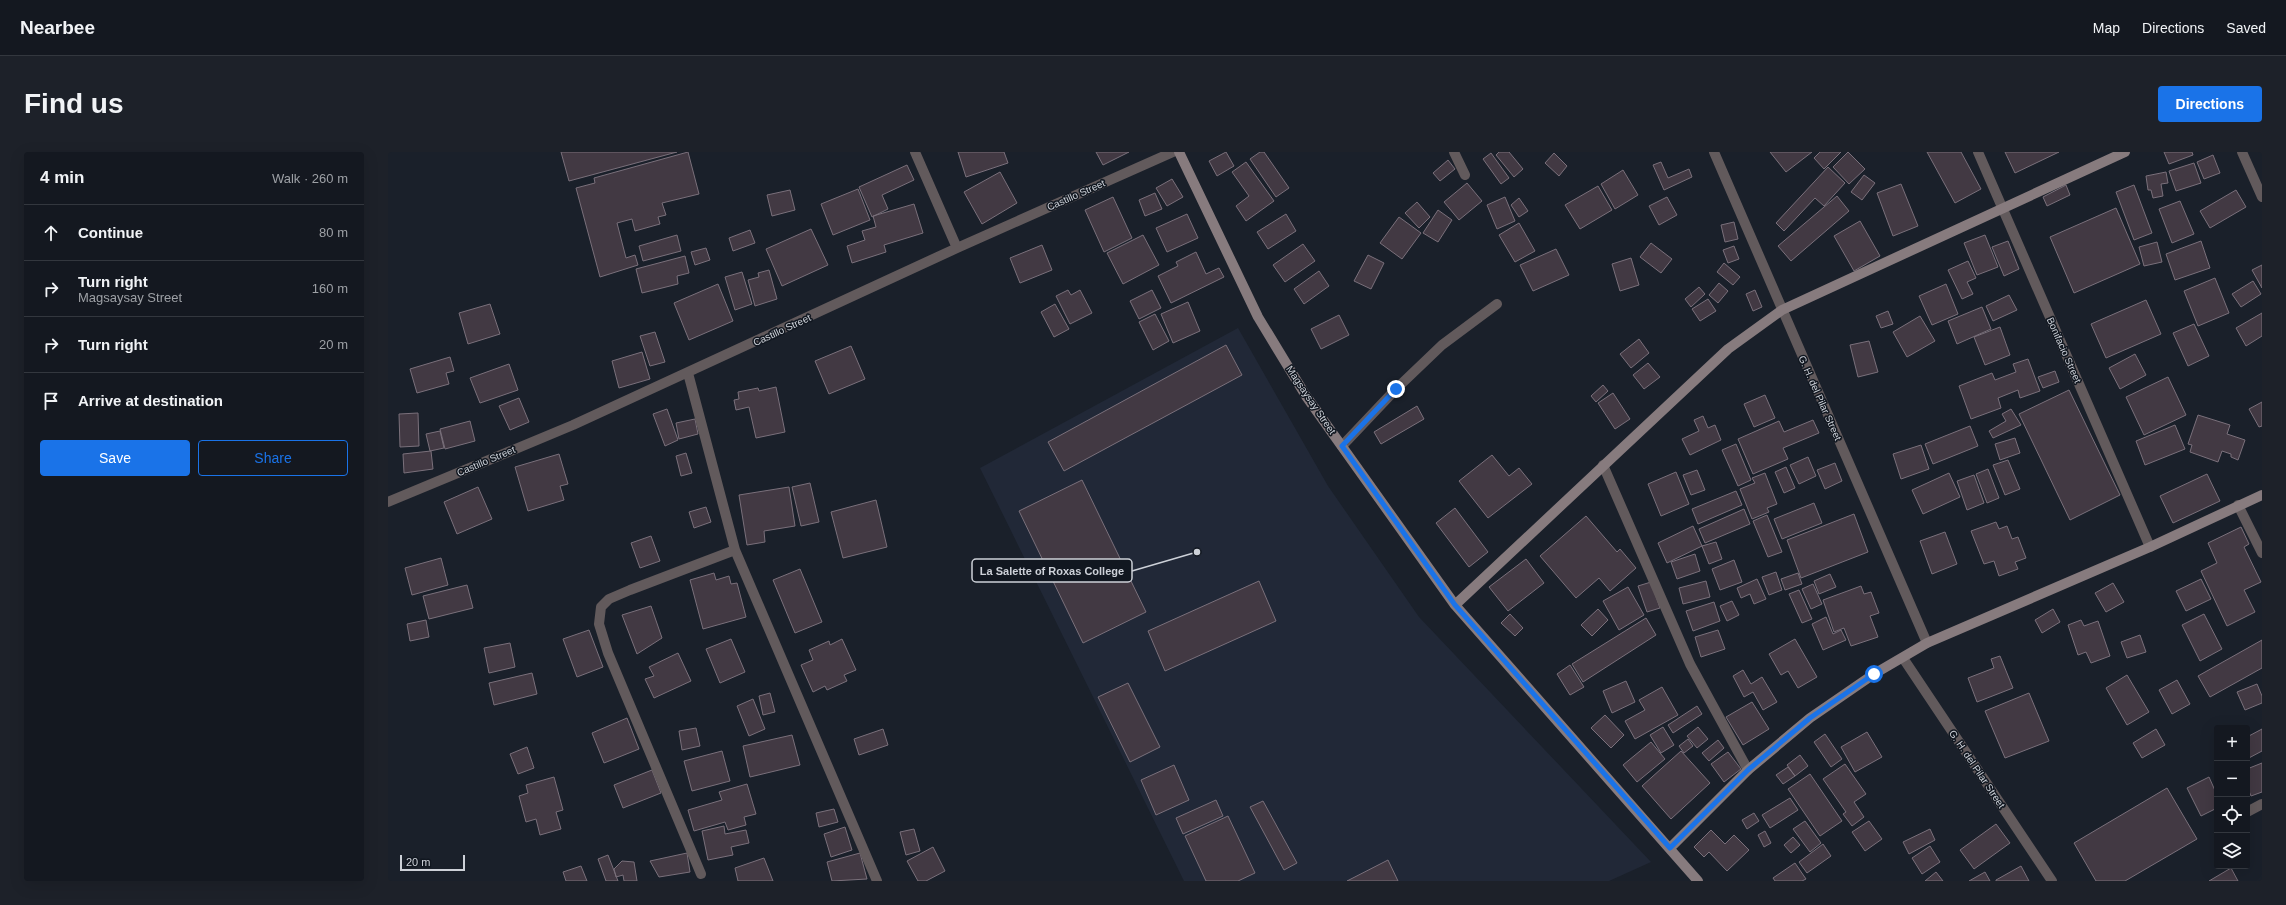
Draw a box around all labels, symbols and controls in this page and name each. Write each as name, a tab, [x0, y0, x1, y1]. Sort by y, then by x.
text: Nearbee	[20, 17, 95, 38]
text: Map	[2093, 20, 2120, 36]
text: Directions	[2142, 20, 2204, 36]
text: Saved	[2226, 20, 2266, 36]
button: Directions	[2158, 86, 2262, 122]
text: Find us	[24, 88, 124, 119]
text: 4 min	[40, 168, 84, 187]
text: Walk · 260 m	[272, 171, 348, 186]
street label: Castillo Street	[1045, 177, 1107, 213]
icon: ahead	[40, 222, 62, 244]
text: Continue	[78, 224, 143, 241]
text: 80 m	[319, 225, 348, 240]
text: Turn right	[78, 273, 148, 290]
icon: right	[40, 278, 62, 300]
text: 160 m	[312, 281, 348, 296]
text: Magsaysay Street	[78, 290, 182, 305]
street label: Castillo Street	[751, 312, 813, 348]
street label: Bonifacio Street	[2045, 316, 2083, 385]
icon: right	[40, 334, 62, 356]
text: Turn right	[78, 336, 148, 353]
text: 20 m	[319, 337, 348, 352]
street label: G. H. del Pilar Street	[1796, 354, 1844, 442]
street label: Magsaysay Street	[1284, 364, 1338, 436]
route end	[1387, 380, 1405, 398]
icon: arrive	[40, 390, 62, 412]
text: Arrive at destination	[78, 392, 223, 409]
button: Save	[40, 440, 190, 476]
button: Share	[198, 440, 348, 476]
street label: Castillo Street	[455, 444, 517, 478]
callout: La Salette of Roxas College	[972, 559, 1132, 582]
text: La Salette of Roxas College	[980, 565, 1124, 577]
route start	[1865, 665, 1883, 683]
map controls	[2214, 725, 2250, 869]
button: +	[2214, 725, 2250, 761]
street label: G. H. del Pilar Street	[1947, 728, 2007, 810]
button: −	[2214, 761, 2250, 797]
button: locate	[2214, 797, 2250, 833]
button: layers	[2214, 833, 2250, 869]
scale bar	[400, 853, 465, 872]
text: 20 m	[406, 856, 430, 868]

